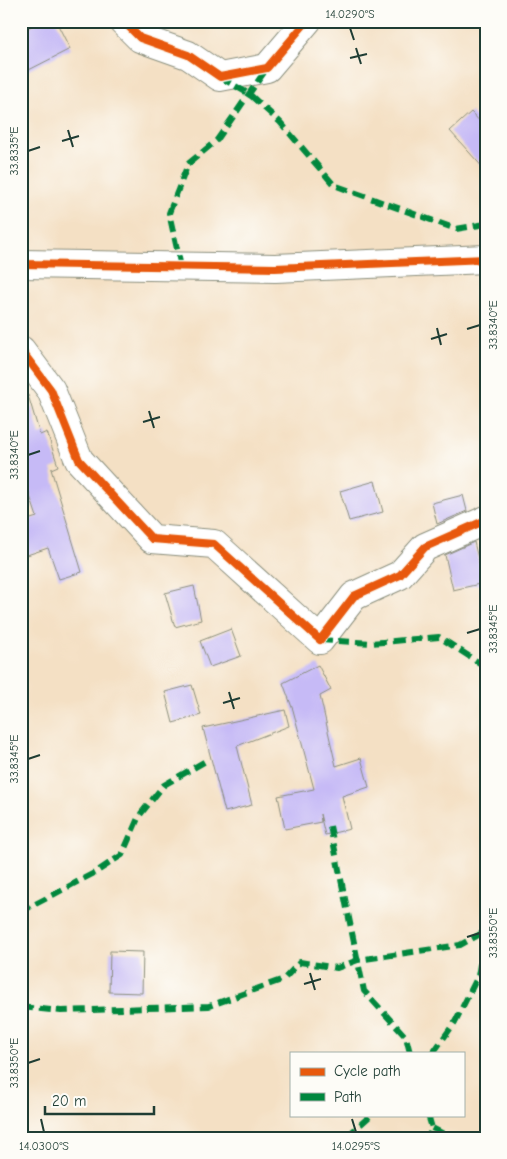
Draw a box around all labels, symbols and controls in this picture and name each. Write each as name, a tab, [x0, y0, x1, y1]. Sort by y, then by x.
text: 14.0290°S	[325, 7, 375, 21]
text: 33.8335°E	[7, 126, 21, 176]
text: 33.8340°E	[486, 300, 500, 350]
text: 33.8340°E	[7, 430, 21, 480]
text: 33.8345°E	[486, 605, 500, 653]
text: 33.8345°E	[7, 735, 21, 783]
text: 33.8350°E	[486, 908, 500, 958]
text: 33.8350°E	[7, 1038, 21, 1088]
legend	[290, 1052, 464, 1116]
text: Cycle path	[334, 1062, 401, 1080]
scale bar	[45, 1084, 154, 1116]
text: Path	[334, 1088, 362, 1106]
text: 20 m	[52, 1092, 86, 1110]
text: 14.0300°S	[19, 1139, 69, 1153]
text: 14.0295°S	[332, 1139, 381, 1153]

